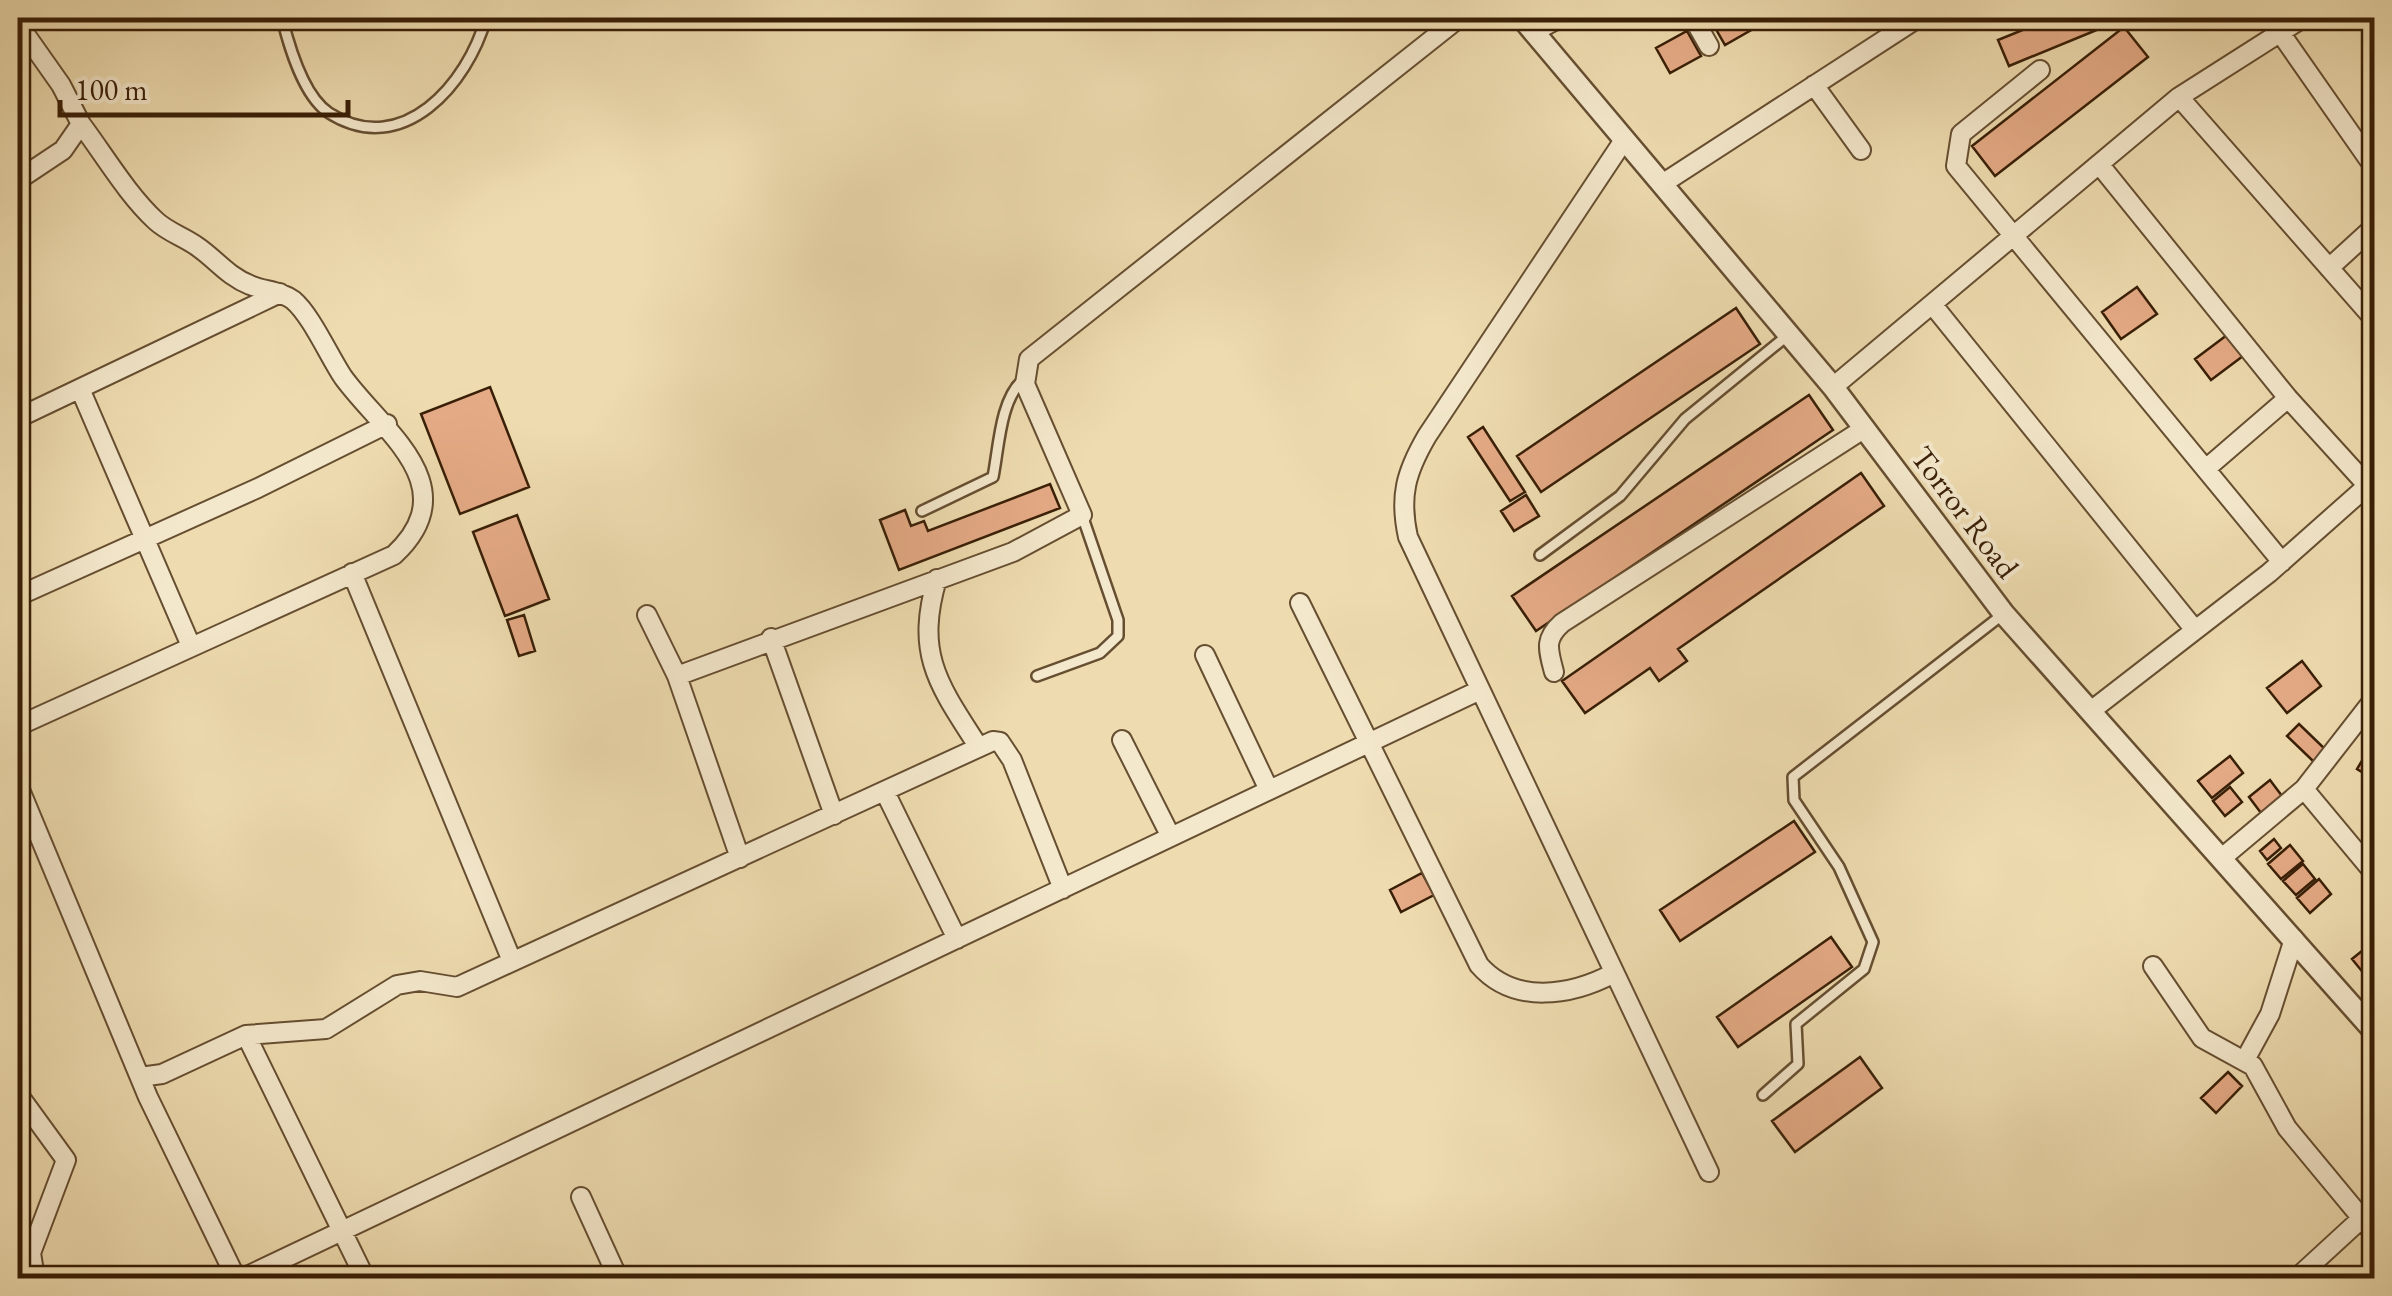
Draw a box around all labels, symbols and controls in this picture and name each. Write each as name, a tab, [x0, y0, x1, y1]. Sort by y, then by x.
scale bar	[60, 55, 348, 117]
text: 100 m	[75, 70, 148, 109]
street label: Torror Road	[1902, 437, 2029, 587]

